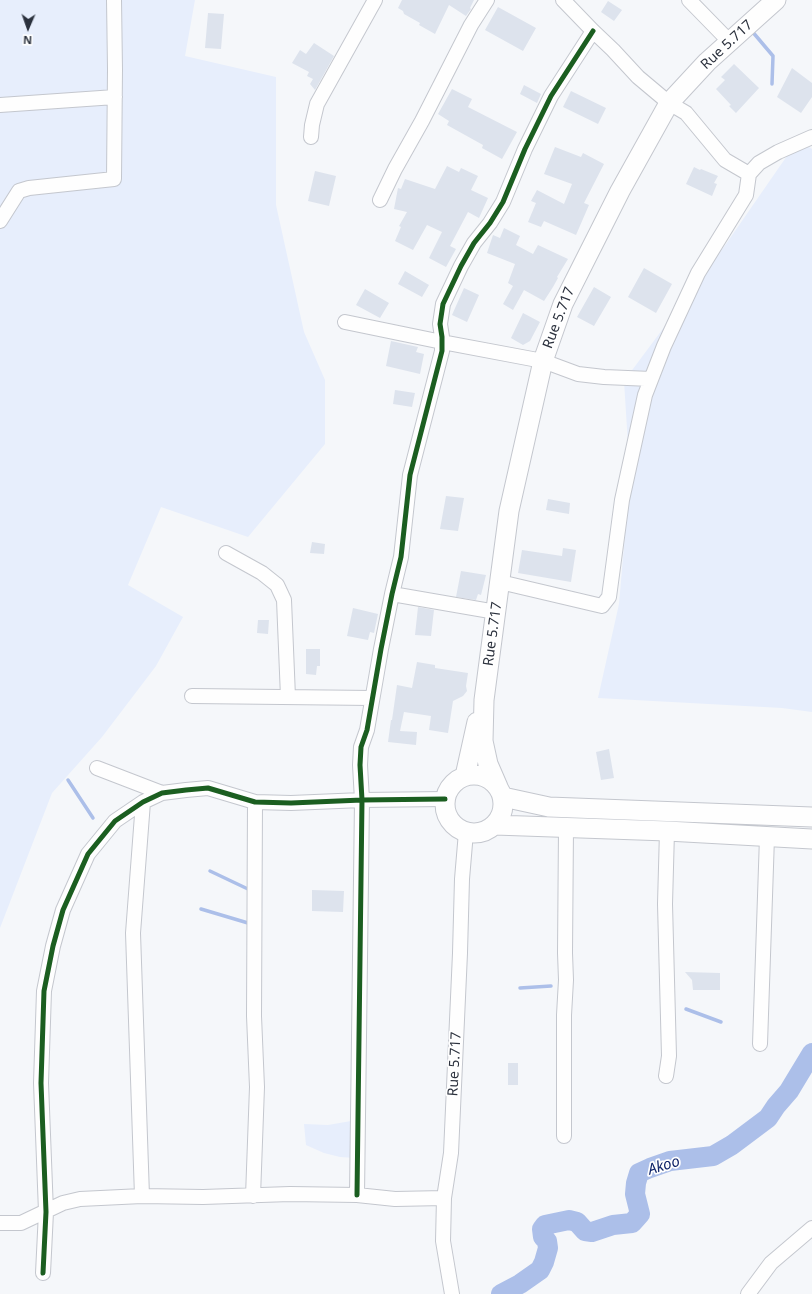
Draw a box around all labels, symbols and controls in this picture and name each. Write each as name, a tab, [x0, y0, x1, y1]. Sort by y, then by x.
north arrow	[8, 8, 48, 48]
street label: Rue 5.717	[698, 17, 756, 73]
text: N	[23, 33, 32, 48]
street label: Rue 5.717	[540, 285, 578, 351]
street label: Rue 5.717	[480, 601, 506, 667]
street label: Rue 5.717	[445, 1031, 465, 1097]
water label: Akoo	[646, 1153, 682, 1179]

